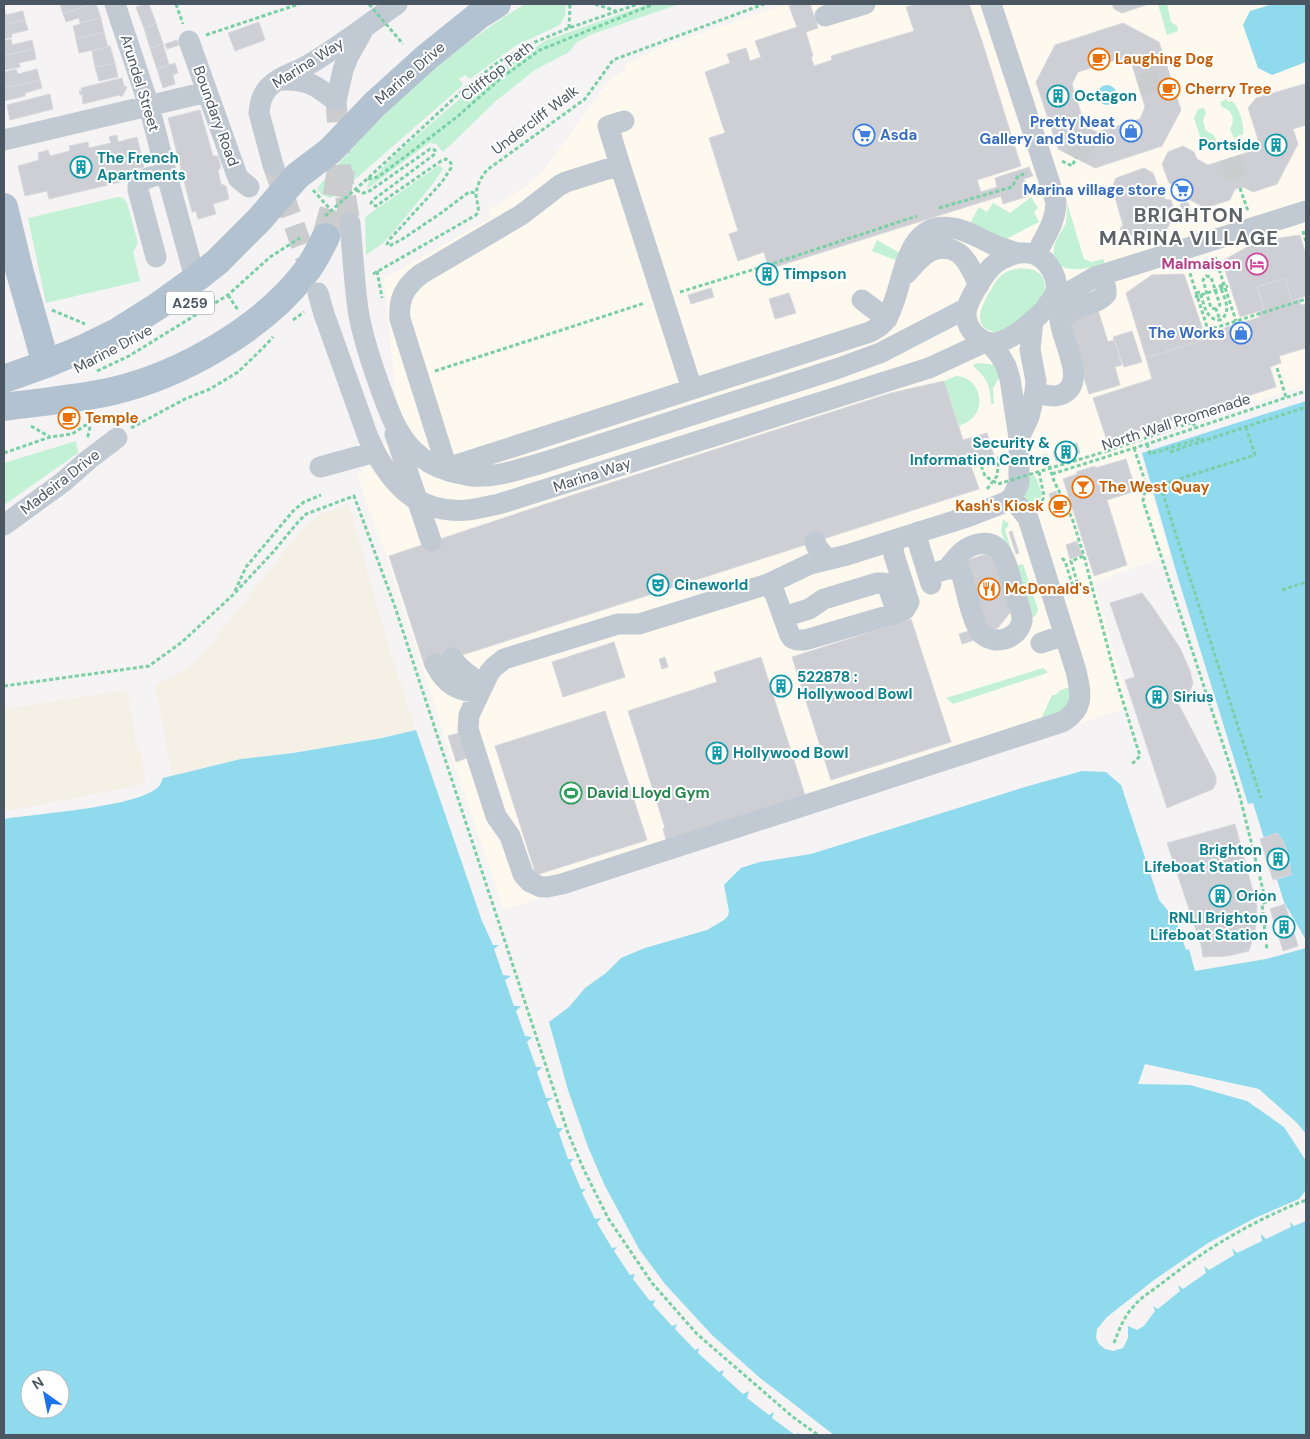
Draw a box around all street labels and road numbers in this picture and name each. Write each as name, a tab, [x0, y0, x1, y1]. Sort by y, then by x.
street label: Arundel Street	[116, 32, 164, 134]
street label: Marina Way	[268, 33, 348, 93]
street label: Clifftop Path	[457, 36, 537, 106]
street label: Marine Drive	[371, 37, 449, 109]
street label: Boundary Road	[189, 63, 243, 169]
street label: Undercliff Walk	[487, 80, 583, 159]
road number: A259	[166, 292, 214, 314]
street label: Marine Drive	[70, 320, 156, 378]
street label: North Wall Promenade	[1099, 388, 1253, 456]
street label: Madeira Drive	[16, 445, 104, 519]
street label: Marina Way	[551, 453, 634, 497]

